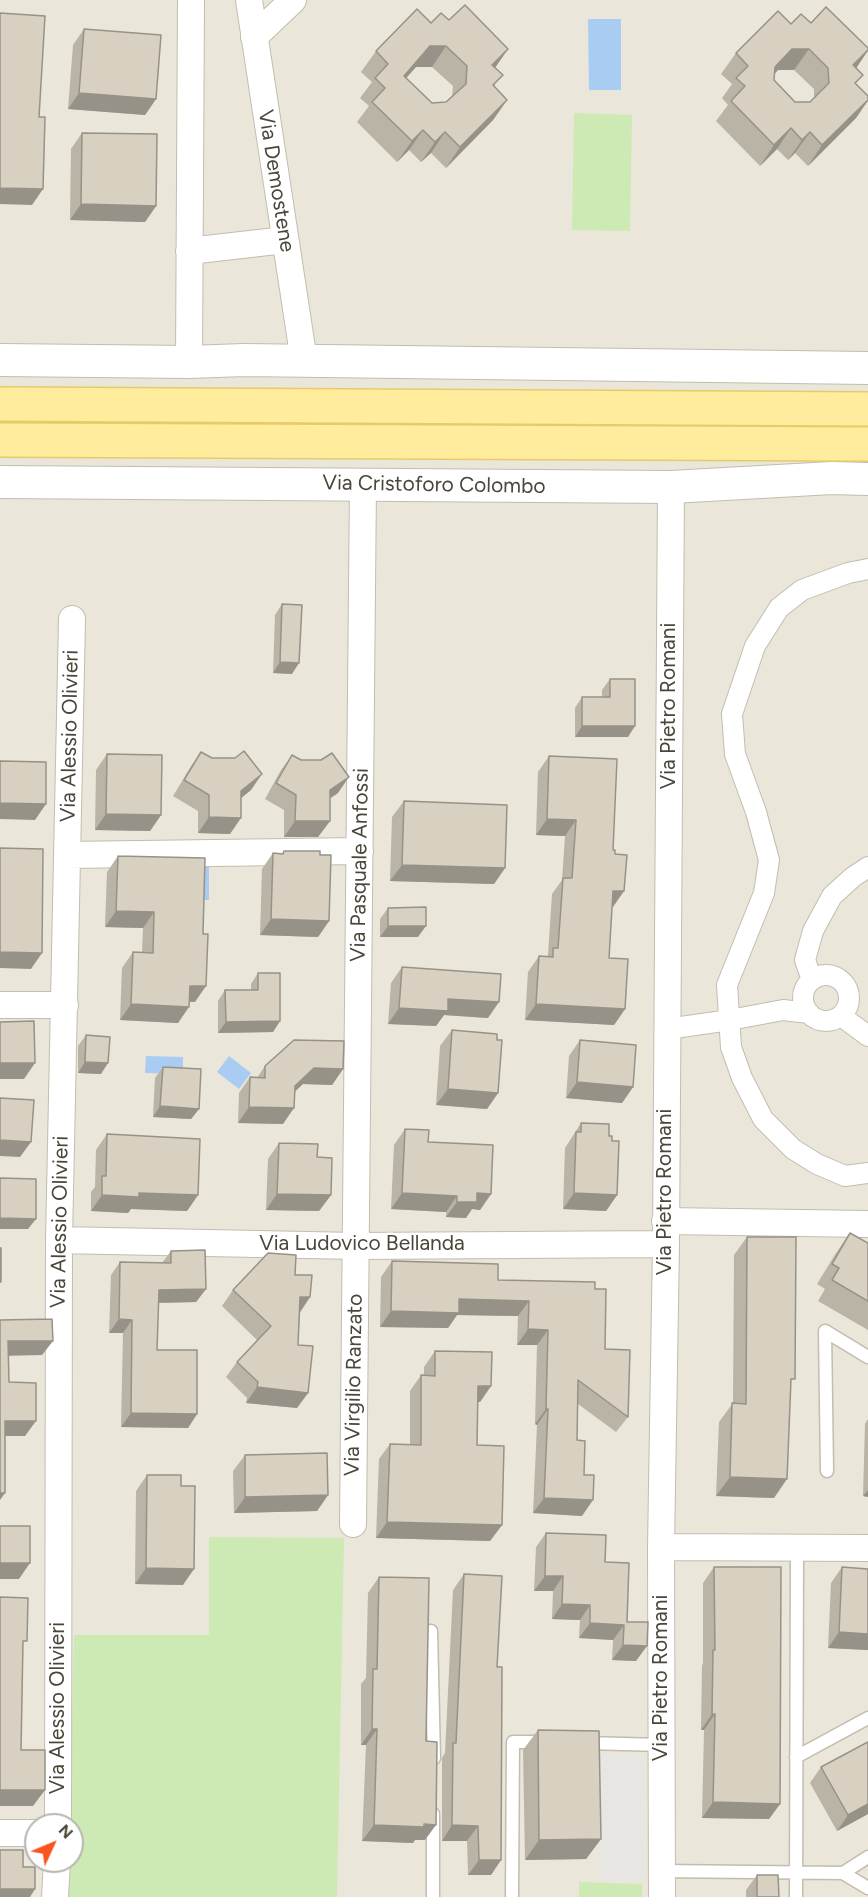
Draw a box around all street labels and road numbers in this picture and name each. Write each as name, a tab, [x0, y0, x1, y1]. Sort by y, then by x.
street label: Via Demostene	[252, 108, 300, 254]
street label: Via Cristoforo Colombo	[322, 470, 546, 500]
street label: Via Pietro Romani	[656, 623, 682, 789]
street label: Via Alessio Olivieri	[56, 650, 84, 822]
street label: Via Pasquale Anfossi	[346, 768, 374, 962]
street label: Via Pietro Romani	[652, 1109, 678, 1275]
street label: Via Alessio Olivieri	[46, 1136, 74, 1308]
street label: Via Ludovico Bellanda	[259, 1231, 465, 1257]
street label: Via Virgilio Ranzato	[340, 1294, 368, 1476]
street label: Via Pietro Romani	[648, 1595, 674, 1761]
street label: Via Alessio Olivieri	[45, 1622, 71, 1794]

